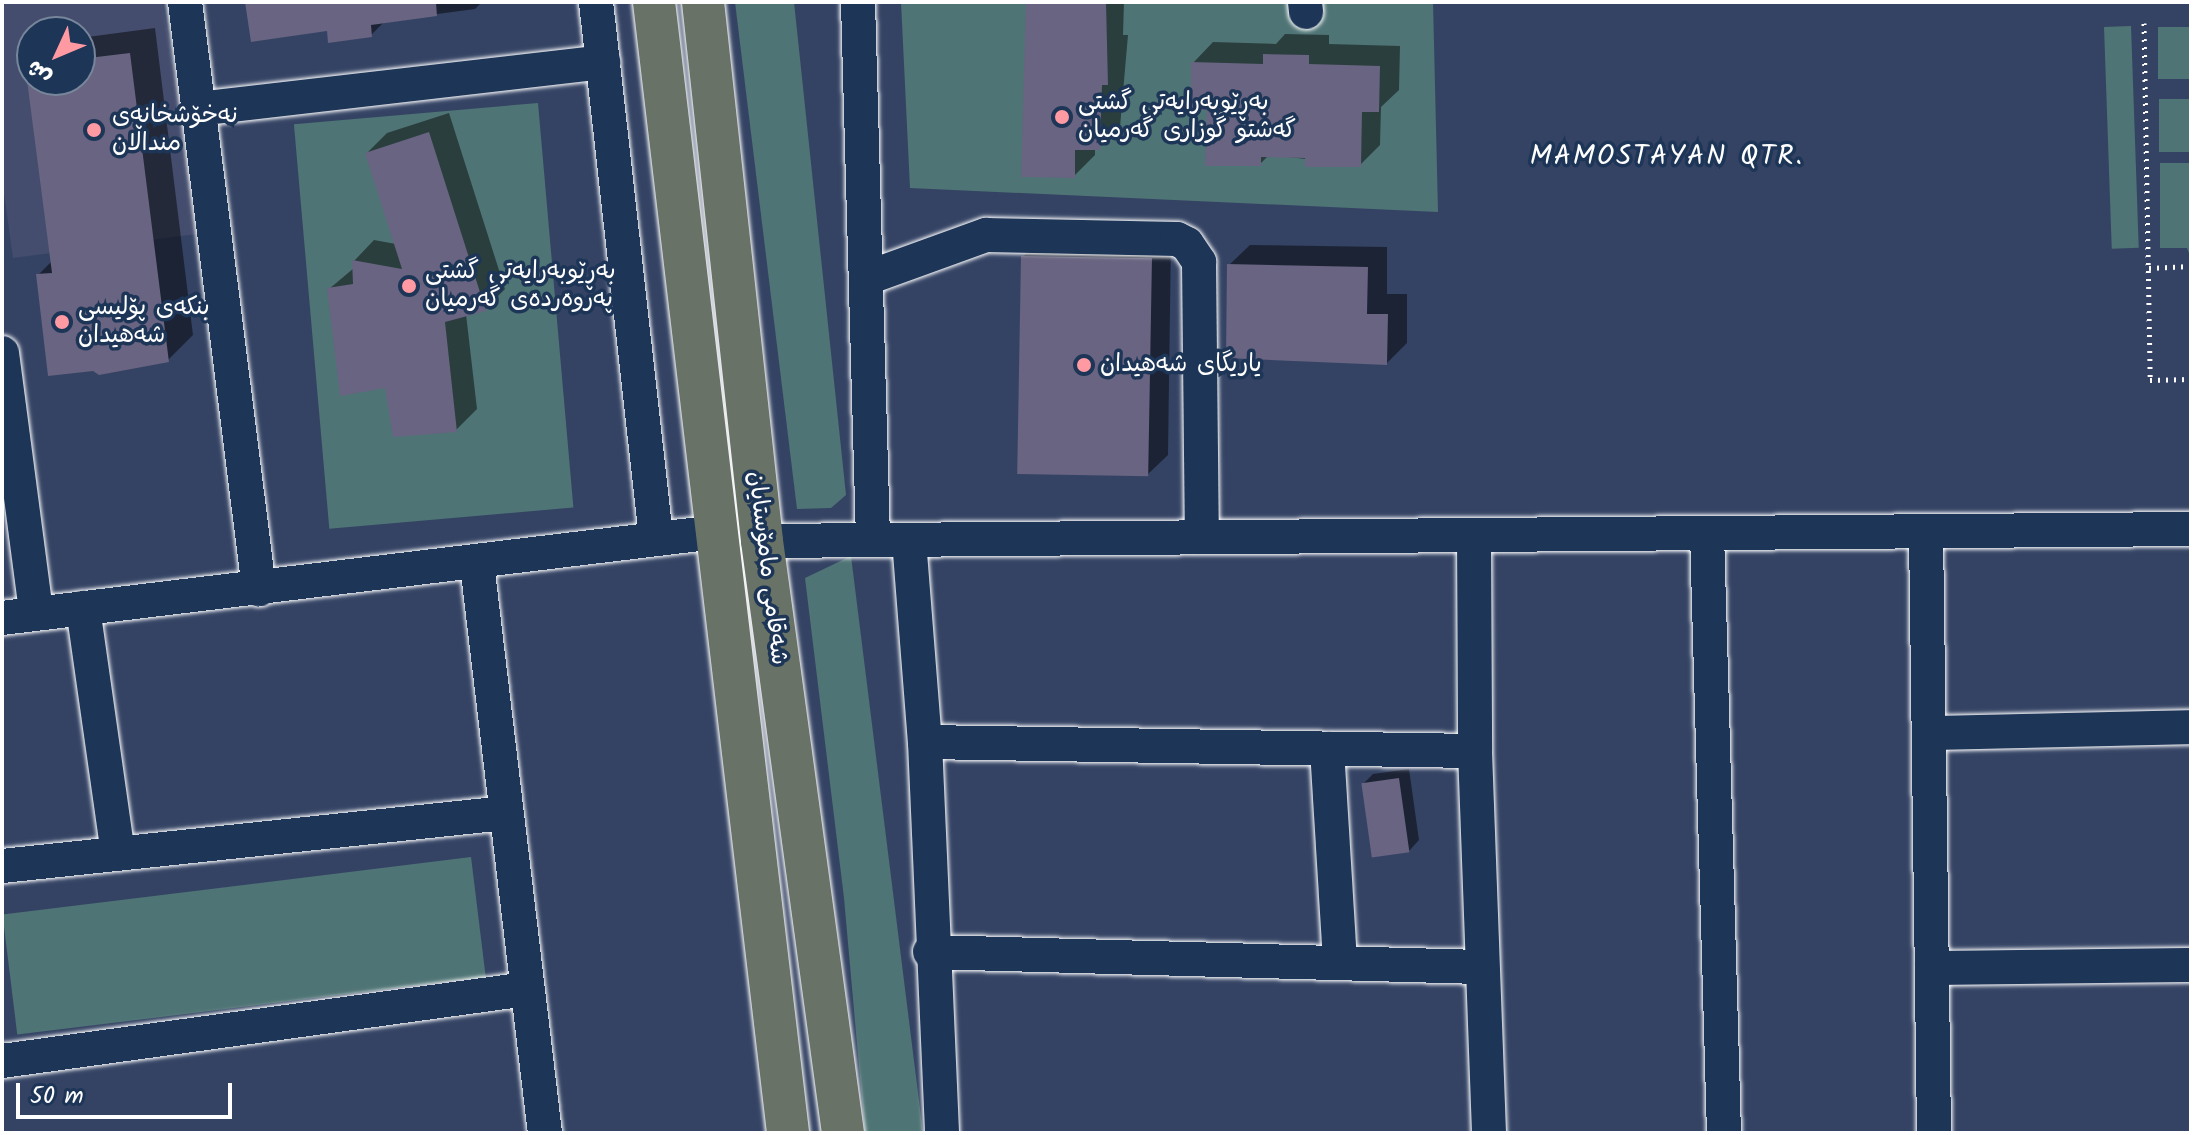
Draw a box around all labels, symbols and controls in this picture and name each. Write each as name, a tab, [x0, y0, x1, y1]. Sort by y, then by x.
north arrow	[16, 16, 96, 96]
text: ش	[19, 51, 61, 92]
place label: بەڕێوبەرایەتی گشتی گەشتو گوزاری گەرمیان	[1078, 89, 1296, 145]
place label: نەخۆشخانەی منداڵان	[112, 102, 238, 158]
marker: بەڕێوبەرایەتی گشتی گەشتو گوزاری گەرمیان	[1053, 108, 1071, 126]
marker: نەخۆشخانەی منداڵان	[83, 119, 105, 141]
district label: MAMOSTAYAN QTR.	[1530, 140, 1804, 174]
place label: بەڕێوبەرایەتی گشتی پەروەردەی گەرمیان	[425, 258, 616, 314]
marker: بەڕێوبەرایەتی گشتی پەروەردەی گەرمیان	[400, 277, 418, 295]
place label: بنکەی پۆلیسی شەهیدان	[78, 294, 210, 350]
marker: بنکەی پۆلیسی شەهیدان	[53, 313, 71, 331]
place label: یاریگای شەهیدان	[1100, 351, 1262, 379]
marker: یاریگای شەهیدان	[1075, 356, 1093, 374]
street label: شەقامی مامۆستایان	[741, 469, 793, 667]
scale bar	[20, 1067, 236, 1117]
text: 50 m	[30, 1077, 84, 1116]

